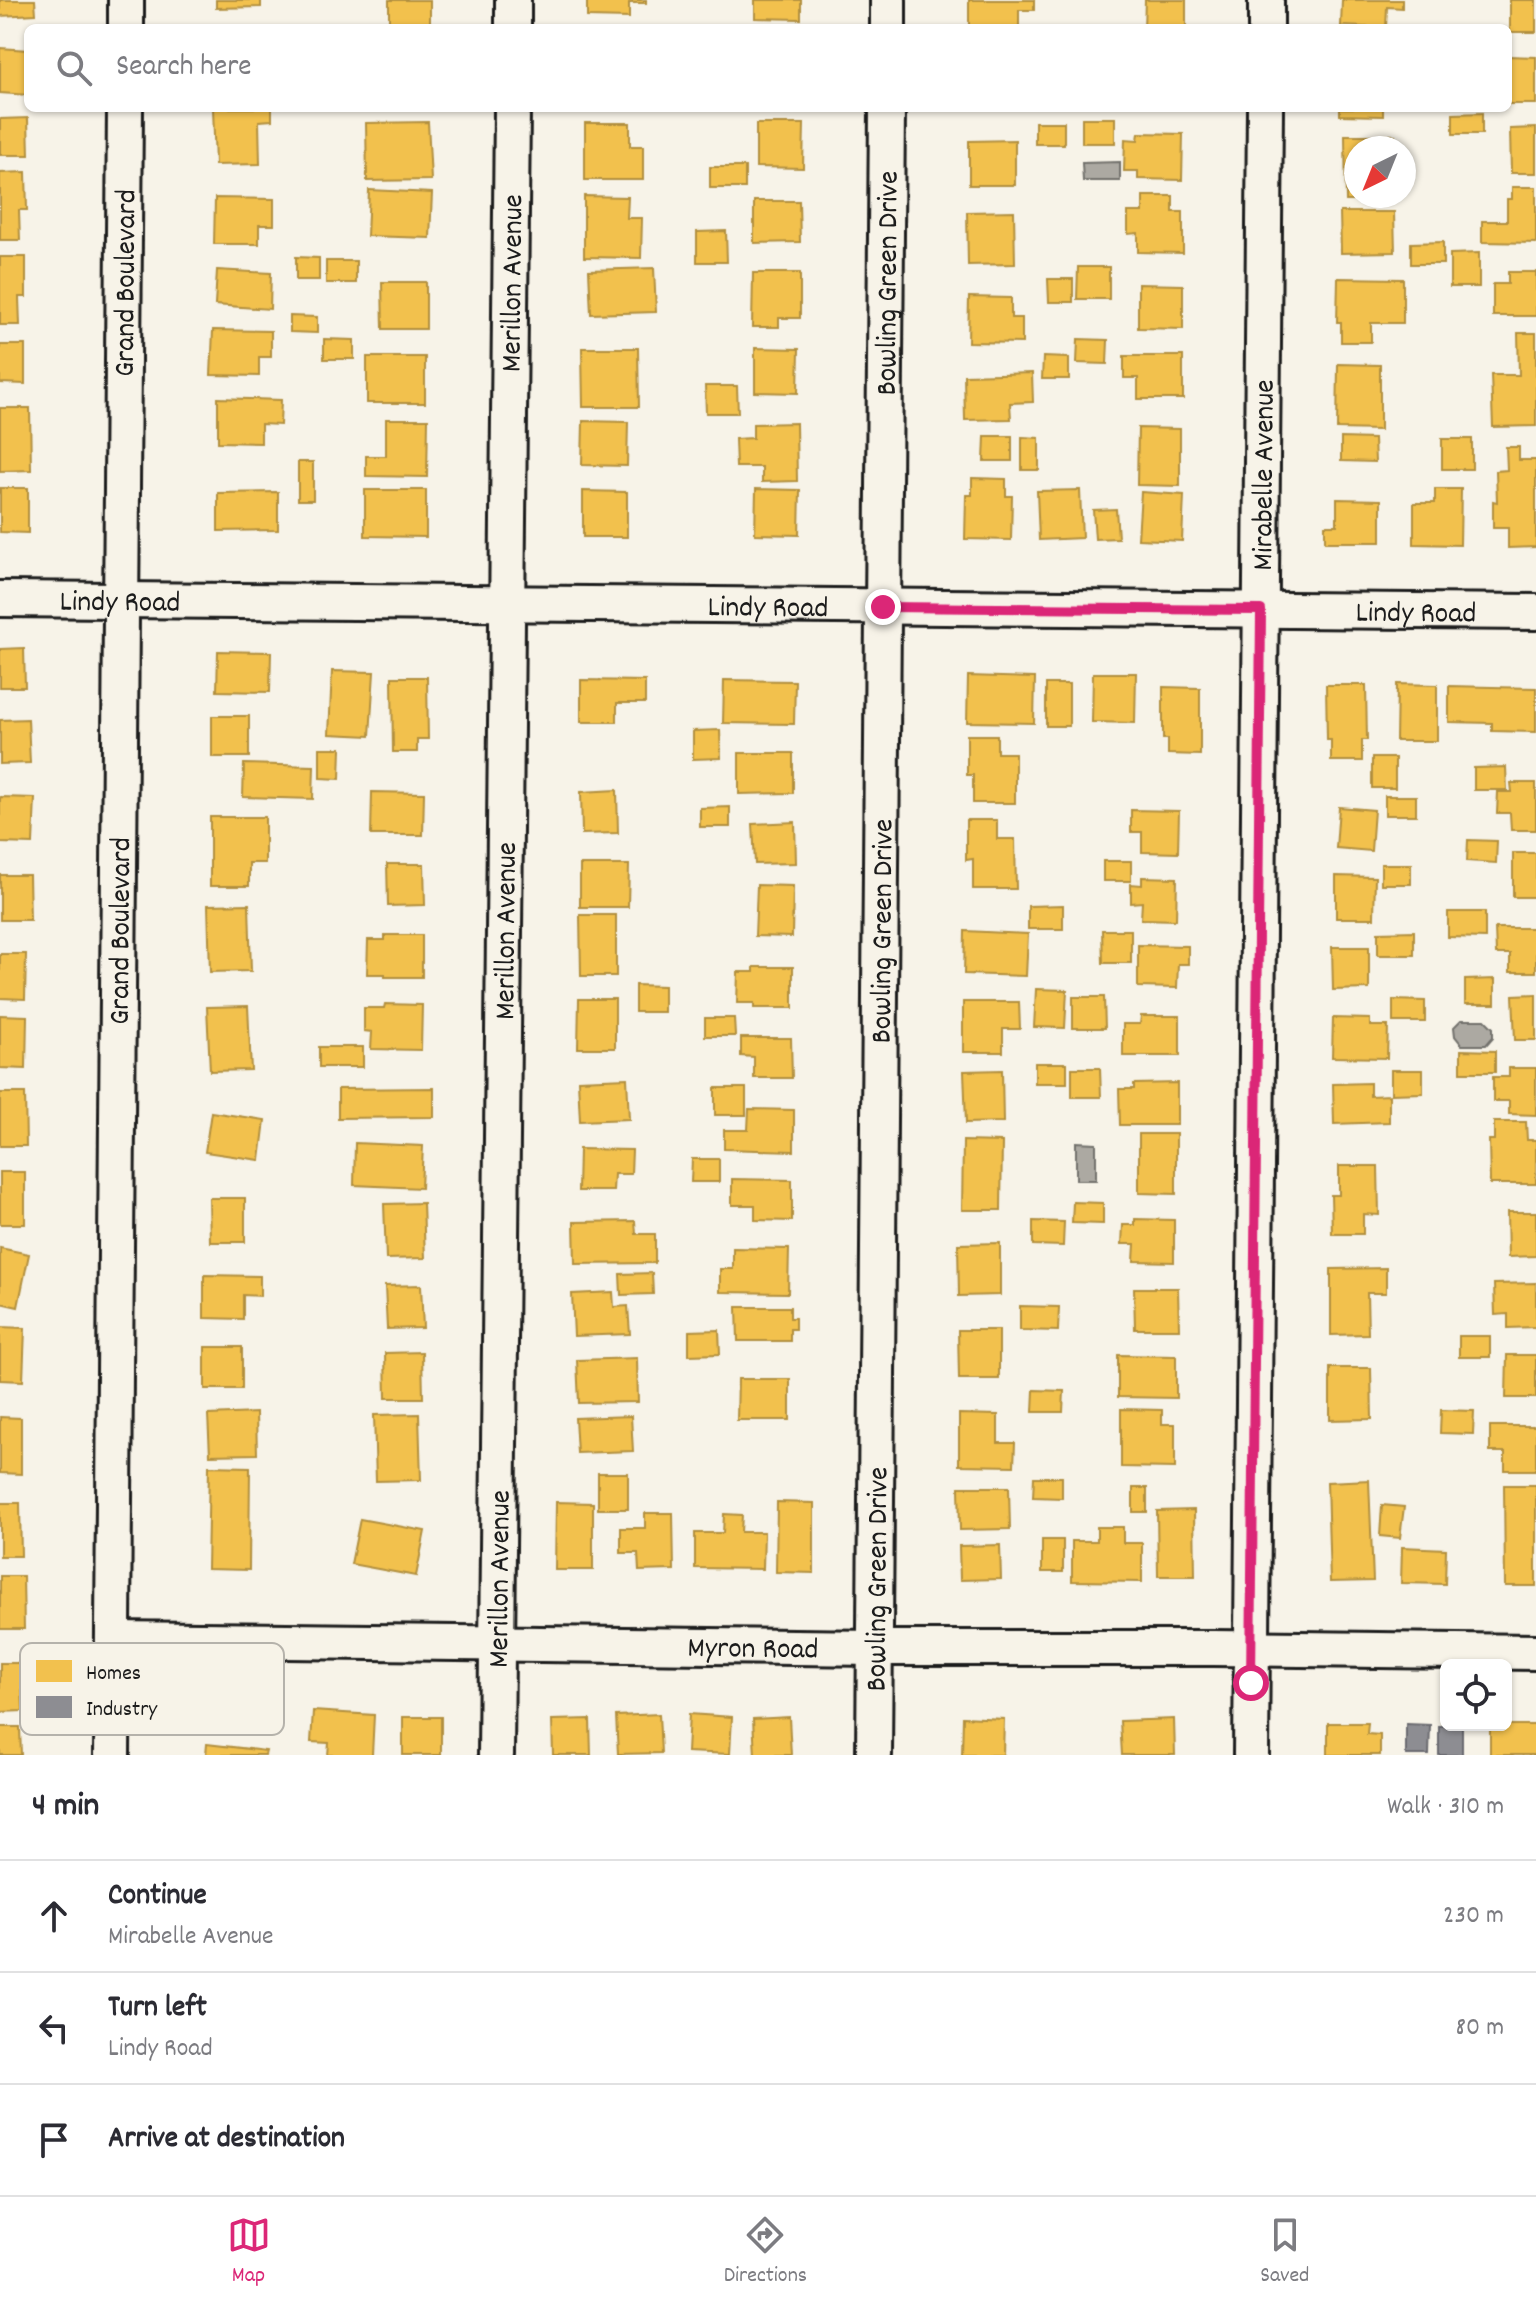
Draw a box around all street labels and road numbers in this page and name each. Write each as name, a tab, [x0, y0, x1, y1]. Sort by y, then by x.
street label: Bowling Green Drive	[868, 171, 913, 396]
street label: Grand Boulevard	[106, 189, 150, 377]
street label: Merillon Avenue	[492, 194, 537, 372]
street label: Mirabelle Avenue	[1244, 379, 1289, 571]
street label: Lindy Road	[59, 583, 181, 627]
street label: Lindy Road	[707, 588, 829, 632]
street label: Lindy Road	[1355, 593, 1477, 637]
street label: Bowling Green Drive	[863, 819, 907, 1044]
street label: Grand Boulevard	[101, 837, 145, 1025]
street label: Merillon Avenue	[486, 842, 531, 1020]
street label: Bowling Green Drive	[858, 1466, 902, 1692]
street label: Merillon Avenue	[480, 1490, 525, 1668]
street label: Myron Road	[687, 1629, 819, 1673]

